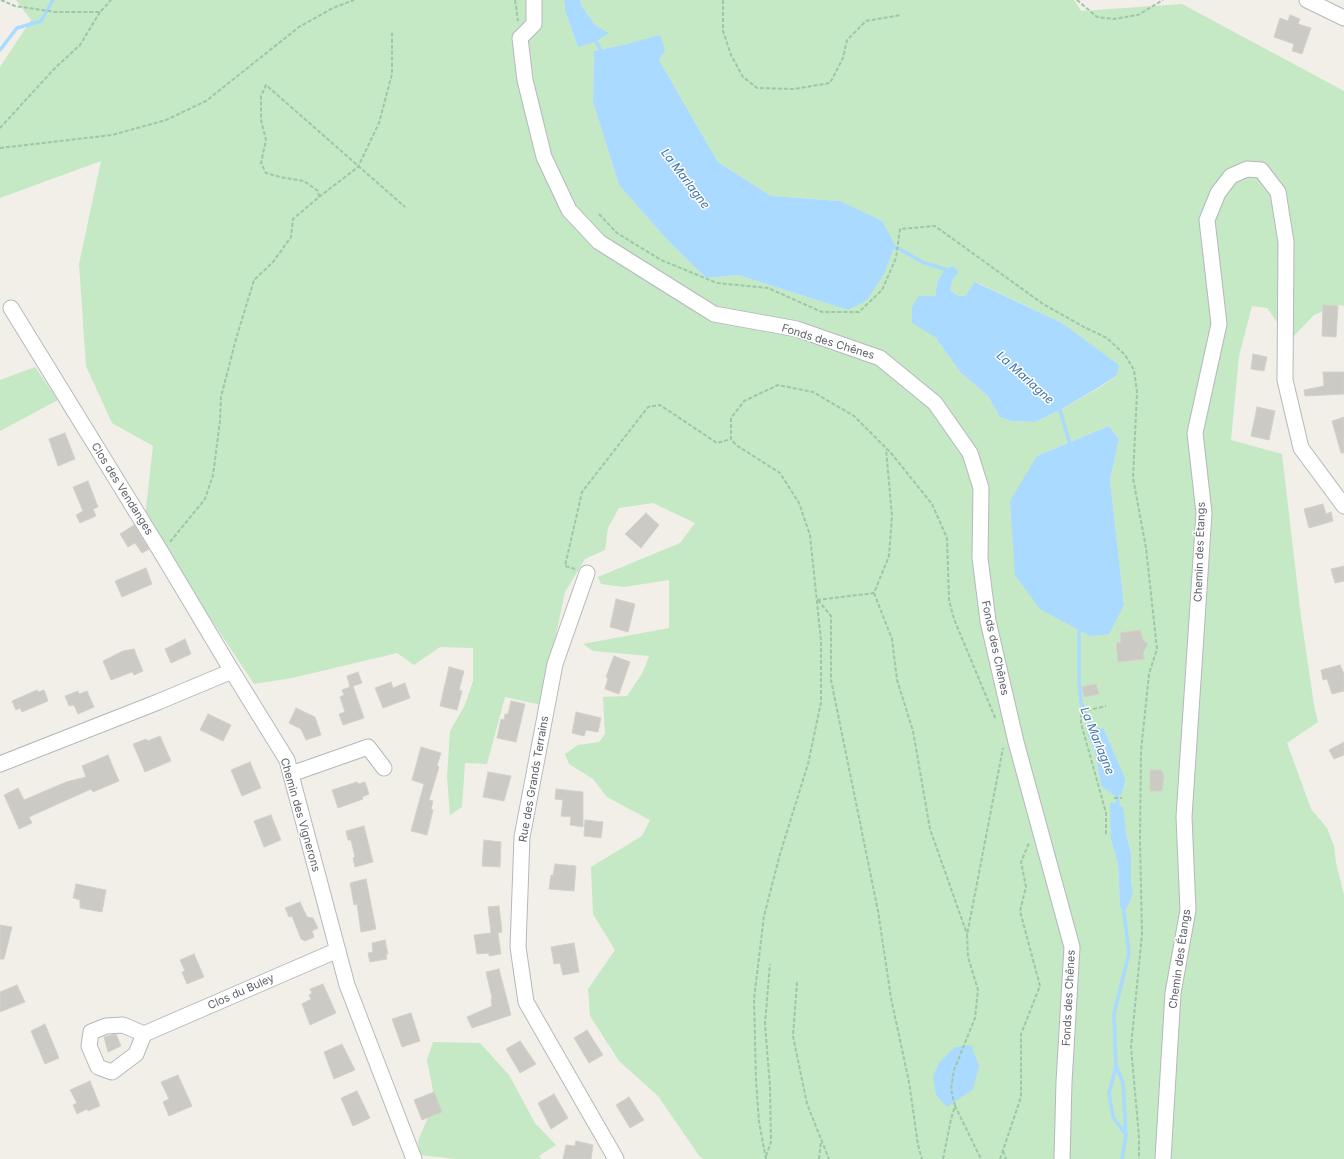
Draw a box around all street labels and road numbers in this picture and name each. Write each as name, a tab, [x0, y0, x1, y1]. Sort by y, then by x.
street label: Fonds des Chênes	[780, 322, 876, 362]
street label: Clos des Vendanges	[88, 440, 156, 538]
street label: Chemin des Étangs	[1192, 502, 1208, 602]
street label: Fonds des Chênes	[979, 599, 1011, 697]
street label: Rue des Grands Terrains	[516, 715, 552, 843]
street label: Chemin des Vignerons	[277, 757, 323, 873]
street label: Chemin des Étangs	[1166, 908, 1194, 1010]
street label: Fonds des Chênes	[1060, 949, 1078, 1047]
street label: Clos du Buley	[206, 971, 276, 1013]

